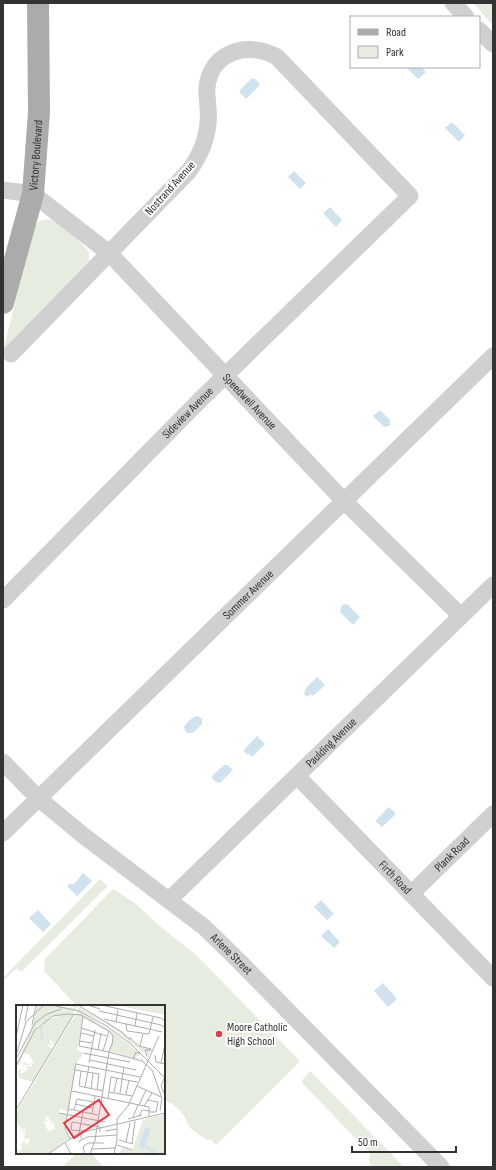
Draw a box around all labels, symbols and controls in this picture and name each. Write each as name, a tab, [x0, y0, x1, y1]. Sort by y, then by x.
legend	[350, 16, 480, 68]
text: Road	[386, 25, 406, 40]
text: Park	[386, 45, 404, 60]
street label: Victory Boulevard	[26, 119, 46, 191]
street label: Nostrand Avenue	[142, 158, 199, 219]
street label: Speedwell Avenue	[219, 370, 280, 433]
street label: Sideview Avenue	[159, 384, 217, 442]
street label: Sommer Avenue	[220, 567, 277, 623]
street label: Paulding Avenue	[303, 715, 360, 771]
street label: Plank Road	[431, 834, 473, 875]
street label: Firth Road	[375, 857, 415, 898]
street label: Arlene Street	[206, 930, 256, 978]
inset map	[16, 1005, 165, 1154]
place label: Moore Catholic High School	[227, 1020, 288, 1049]
marker: Moore Catholic High School	[214, 1029, 224, 1039]
scale bar	[352, 1128, 456, 1154]
text: 50 m	[358, 1135, 378, 1150]

